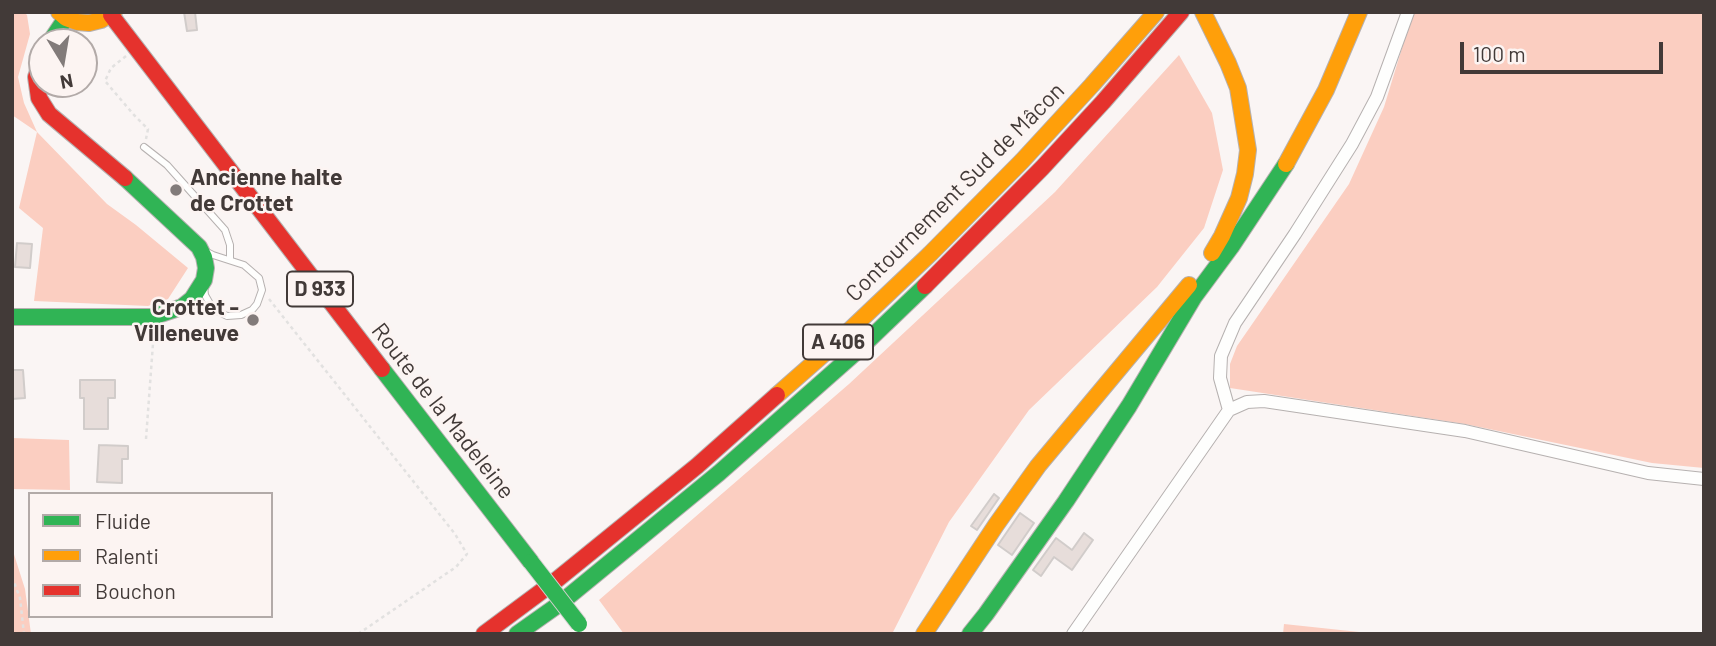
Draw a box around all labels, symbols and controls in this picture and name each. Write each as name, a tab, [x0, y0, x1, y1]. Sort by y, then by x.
north arrow	[28, 28, 98, 98]
scale bar	[1464, 28, 1667, 72]
text: 100 m	[1473, 41, 1526, 66]
text: N	[58, 70, 75, 95]
street label: Contournement Sud de Mâcon	[840, 77, 1070, 307]
place label: Ancienne halte de Crottet	[190, 163, 342, 217]
marker: Ancienne halte de Crottet	[168, 182, 184, 198]
road number: D 933	[287, 272, 353, 306]
place label: Crottet - Villeneuve	[134, 293, 239, 347]
marker: Crottet - Villeneuve	[245, 312, 261, 328]
street label: Route de la Madeleine	[366, 318, 520, 504]
road number: A 406	[803, 324, 873, 360]
legend	[28, 492, 273, 618]
text: Fluide	[95, 508, 151, 533]
text: Ralenti	[95, 543, 159, 568]
text: Bouchon	[95, 578, 176, 603]

